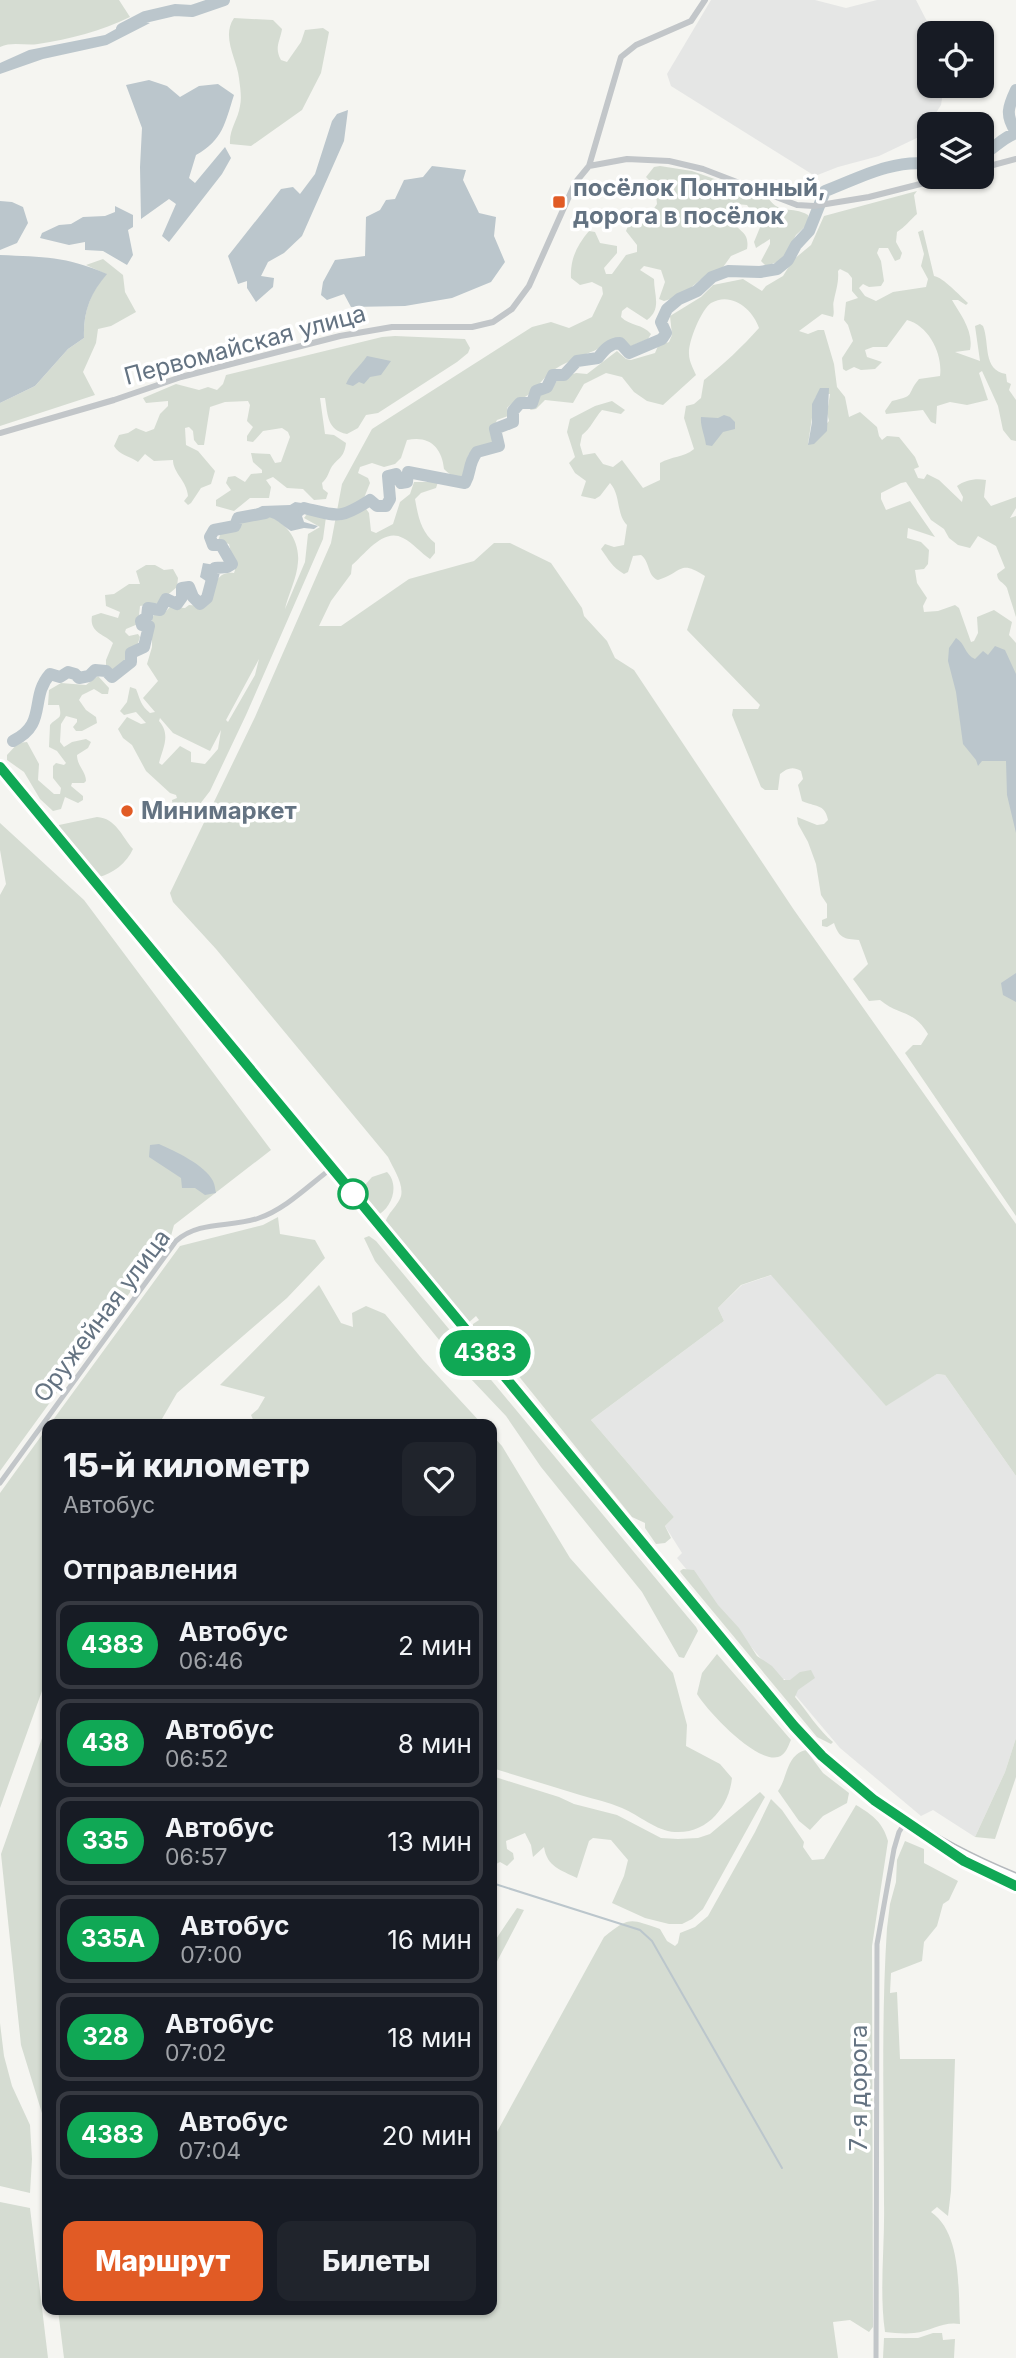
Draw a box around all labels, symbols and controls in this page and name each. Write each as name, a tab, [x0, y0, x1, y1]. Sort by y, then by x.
map controls	[917, 21, 994, 189]
button: locate	[917, 21, 994, 98]
button: layers	[917, 112, 994, 189]
place label: посёлок Понтонный, дорога в посёлок	[573, 173, 826, 230]
marker: посёлок Понтонный, дорога в посёлок	[551, 194, 567, 210]
street label: Первомайская улица	[121, 298, 369, 391]
place label: Минимаркет	[141, 796, 297, 825]
marker: Минимаркет	[119, 803, 135, 819]
unlabelled marker	[338, 1179, 368, 1209]
street label: Оружейная улица	[27, 1223, 176, 1408]
line badge: 438З	[436, 1330, 534, 1376]
text: 438З	[454, 1338, 516, 1367]
button: heart	[402, 1442, 476, 1516]
text: 15-й километр	[63, 1445, 310, 1485]
text: Автобус	[63, 1491, 155, 1519]
text: Отправления	[63, 1554, 238, 1585]
text: Автобус	[179, 1616, 288, 1647]
text: 438З	[81, 1630, 144, 1659]
text: 2 мин	[398, 1630, 472, 1661]
text: 06:46	[179, 1647, 243, 1675]
text: Автобус	[165, 1714, 274, 1745]
text: 438	[82, 1728, 129, 1757]
text: 8 мин	[398, 1728, 472, 1759]
text: 06:52	[165, 1745, 228, 1773]
text: Автобус	[165, 1812, 274, 1843]
text: 335	[82, 1826, 129, 1855]
text: 13 мин	[387, 1826, 472, 1857]
text: 06:57	[165, 1843, 227, 1871]
text: Автобус	[180, 1910, 290, 1941]
text: 335А	[81, 1924, 145, 1953]
text: 16 мин	[387, 1924, 472, 1955]
text: 07:00	[180, 1941, 242, 1969]
text: Автобус	[165, 2008, 274, 2039]
text: 328	[82, 2022, 129, 2051]
text: 18 мин	[387, 2022, 472, 2053]
street label: 7-я дорога	[844, 2024, 873, 2152]
text: 07:02	[165, 2039, 226, 2067]
text: Автобус	[179, 2106, 288, 2137]
text: 438З	[81, 2120, 144, 2149]
text: 20 мин	[382, 2120, 472, 2151]
text: 07:04	[179, 2137, 241, 2165]
button: Маршрут	[63, 2221, 263, 2301]
button: Билеты	[277, 2221, 476, 2301]

